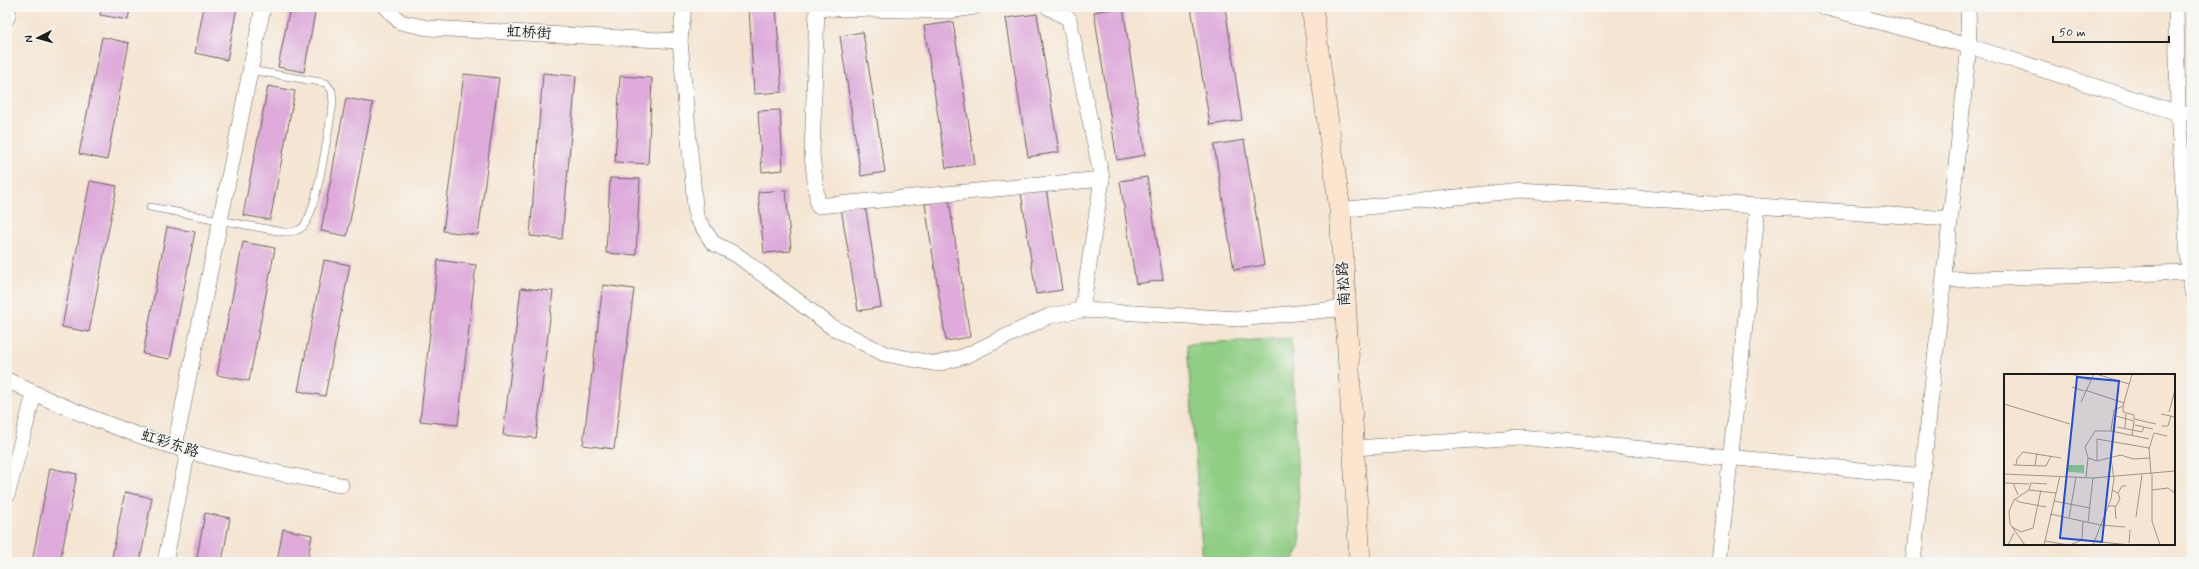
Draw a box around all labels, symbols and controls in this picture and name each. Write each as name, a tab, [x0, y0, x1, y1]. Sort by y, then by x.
north arrow	[18, 18, 58, 58]
scale bar	[2053, 18, 2169, 44]
street label: 虹桥街	[506, 22, 552, 44]
text: 50 m	[2059, 25, 2086, 41]
text: N	[22, 35, 36, 43]
street label: 南松路	[1333, 261, 1355, 307]
inset map	[2004, 374, 2175, 545]
street label: 虹彩东路	[138, 425, 202, 463]

